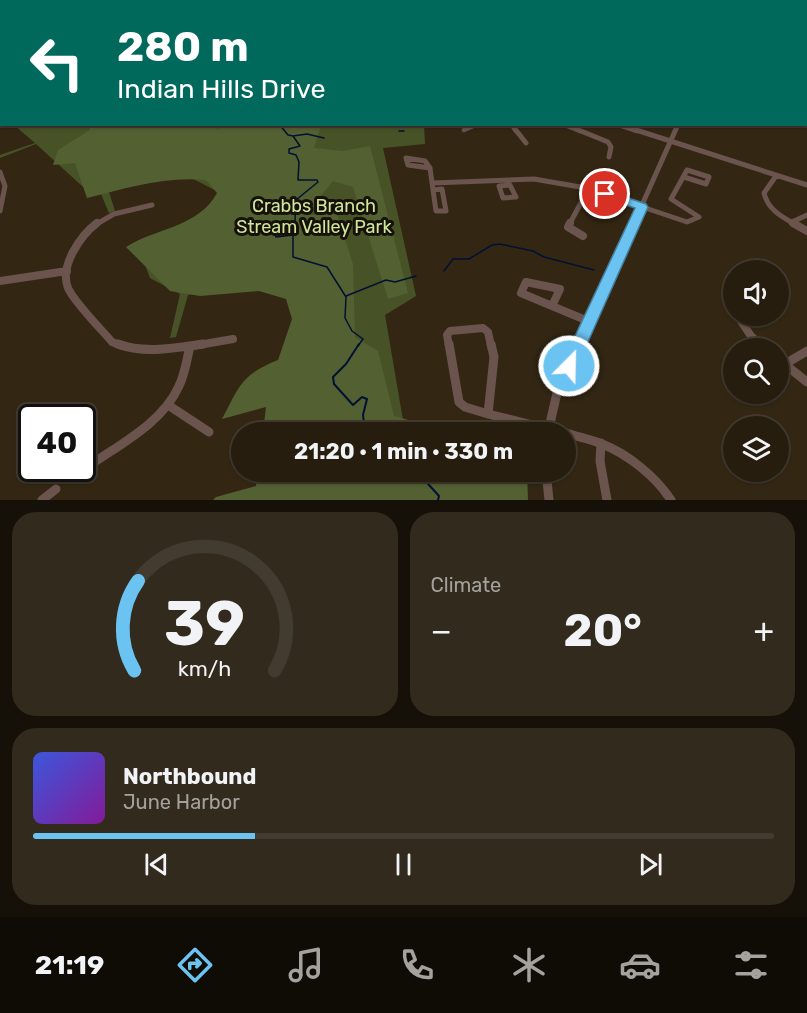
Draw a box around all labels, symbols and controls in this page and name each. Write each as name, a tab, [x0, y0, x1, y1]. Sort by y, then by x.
text: 280 m	[117, 22, 249, 72]
icon: left	[18, 24, 96, 102]
text: Indian Hills Drive	[117, 73, 326, 105]
pin	[579, 168, 630, 219]
icon: arrive	[588, 177, 621, 210]
park label: Crabbs Branch Stream Valley Park	[236, 195, 392, 238]
map controls	[723, 260, 789, 482]
button: sound	[723, 260, 789, 326]
position arrow	[537, 334, 601, 398]
button: search	[723, 338, 789, 404]
speed limit sign: 40	[18, 404, 96, 482]
button: layers	[723, 416, 789, 482]
text: 21:20 · 1 min · 330 m	[294, 438, 513, 465]
text: Climate	[431, 573, 501, 597]
text: 39	[164, 587, 245, 661]
text: 20°	[564, 604, 642, 657]
text: −	[431, 611, 452, 650]
text: +	[753, 611, 774, 650]
text: km/h	[178, 656, 232, 681]
text: Northbound	[123, 763, 256, 790]
text: June Harbor	[123, 790, 240, 814]
icon: previous	[140, 848, 173, 881]
icon: pause	[387, 848, 420, 881]
icon: next	[634, 848, 667, 881]
icon: directions	[174, 944, 216, 986]
icon: music	[285, 944, 327, 986]
icon: phone	[396, 944, 438, 986]
icon: climate	[508, 944, 550, 986]
icon: car	[619, 944, 661, 986]
icon: filters	[730, 944, 772, 986]
text: 21:19	[35, 949, 104, 981]

